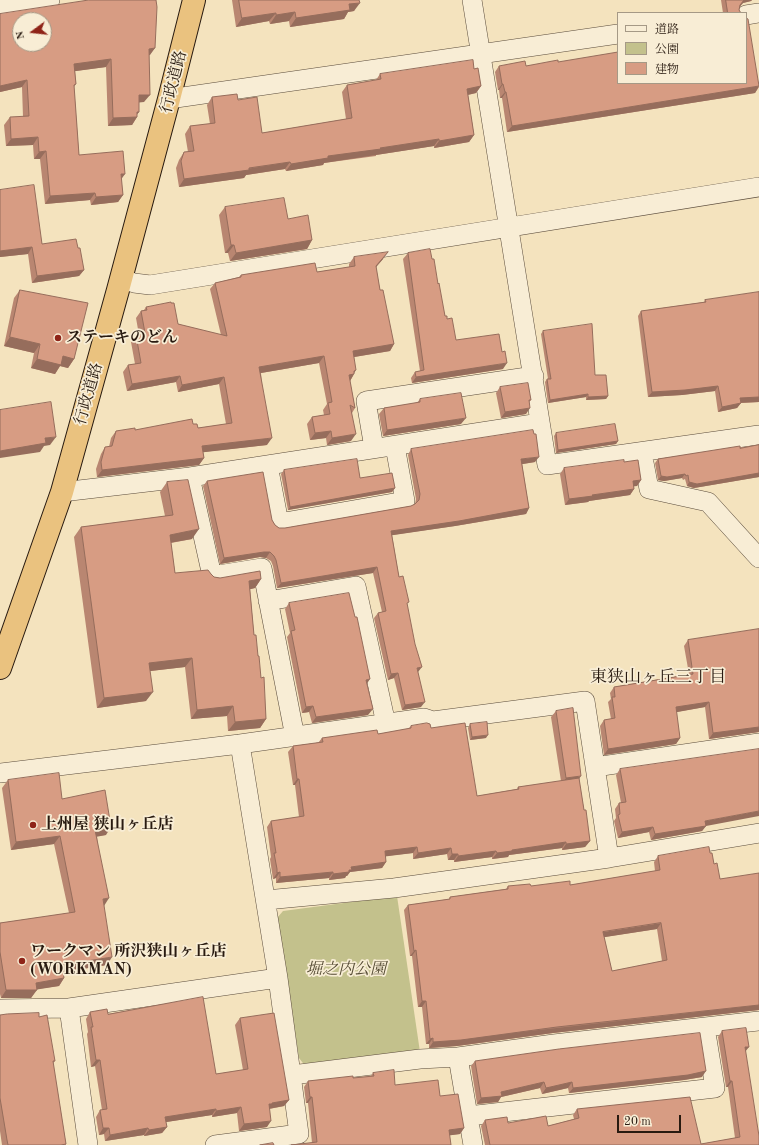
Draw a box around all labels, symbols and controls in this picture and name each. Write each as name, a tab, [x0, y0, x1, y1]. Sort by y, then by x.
north arrow	[12, 12, 52, 52]
legend	[617, 12, 747, 84]
text: 道路	[655, 24, 679, 36]
text: N	[14, 29, 27, 40]
text: 公園	[655, 44, 679, 56]
street label: 行政道路	[157, 49, 191, 115]
text: 建物	[655, 64, 679, 76]
place label: ステーキのどん	[66, 328, 178, 348]
marker: ステーキのどん	[53, 333, 63, 343]
street label: 行政道路	[71, 361, 107, 427]
district label: 東狭山ヶ丘三丁目	[590, 668, 726, 688]
place label: 上州屋 狭山ヶ丘店	[41, 815, 173, 835]
marker: 上州屋 狭山ヶ丘店	[28, 820, 38, 830]
place label: ワークマン 所沢狭山ヶ丘店 (WORKMAN)	[30, 942, 226, 980]
marker: ワークマン 所沢狭山ヶ丘店 (WORKMAN)	[17, 956, 27, 966]
park label: 堀之内公園	[306, 960, 386, 980]
scale bar	[619, 1107, 683, 1133]
text: 20 m	[624, 1116, 651, 1128]

